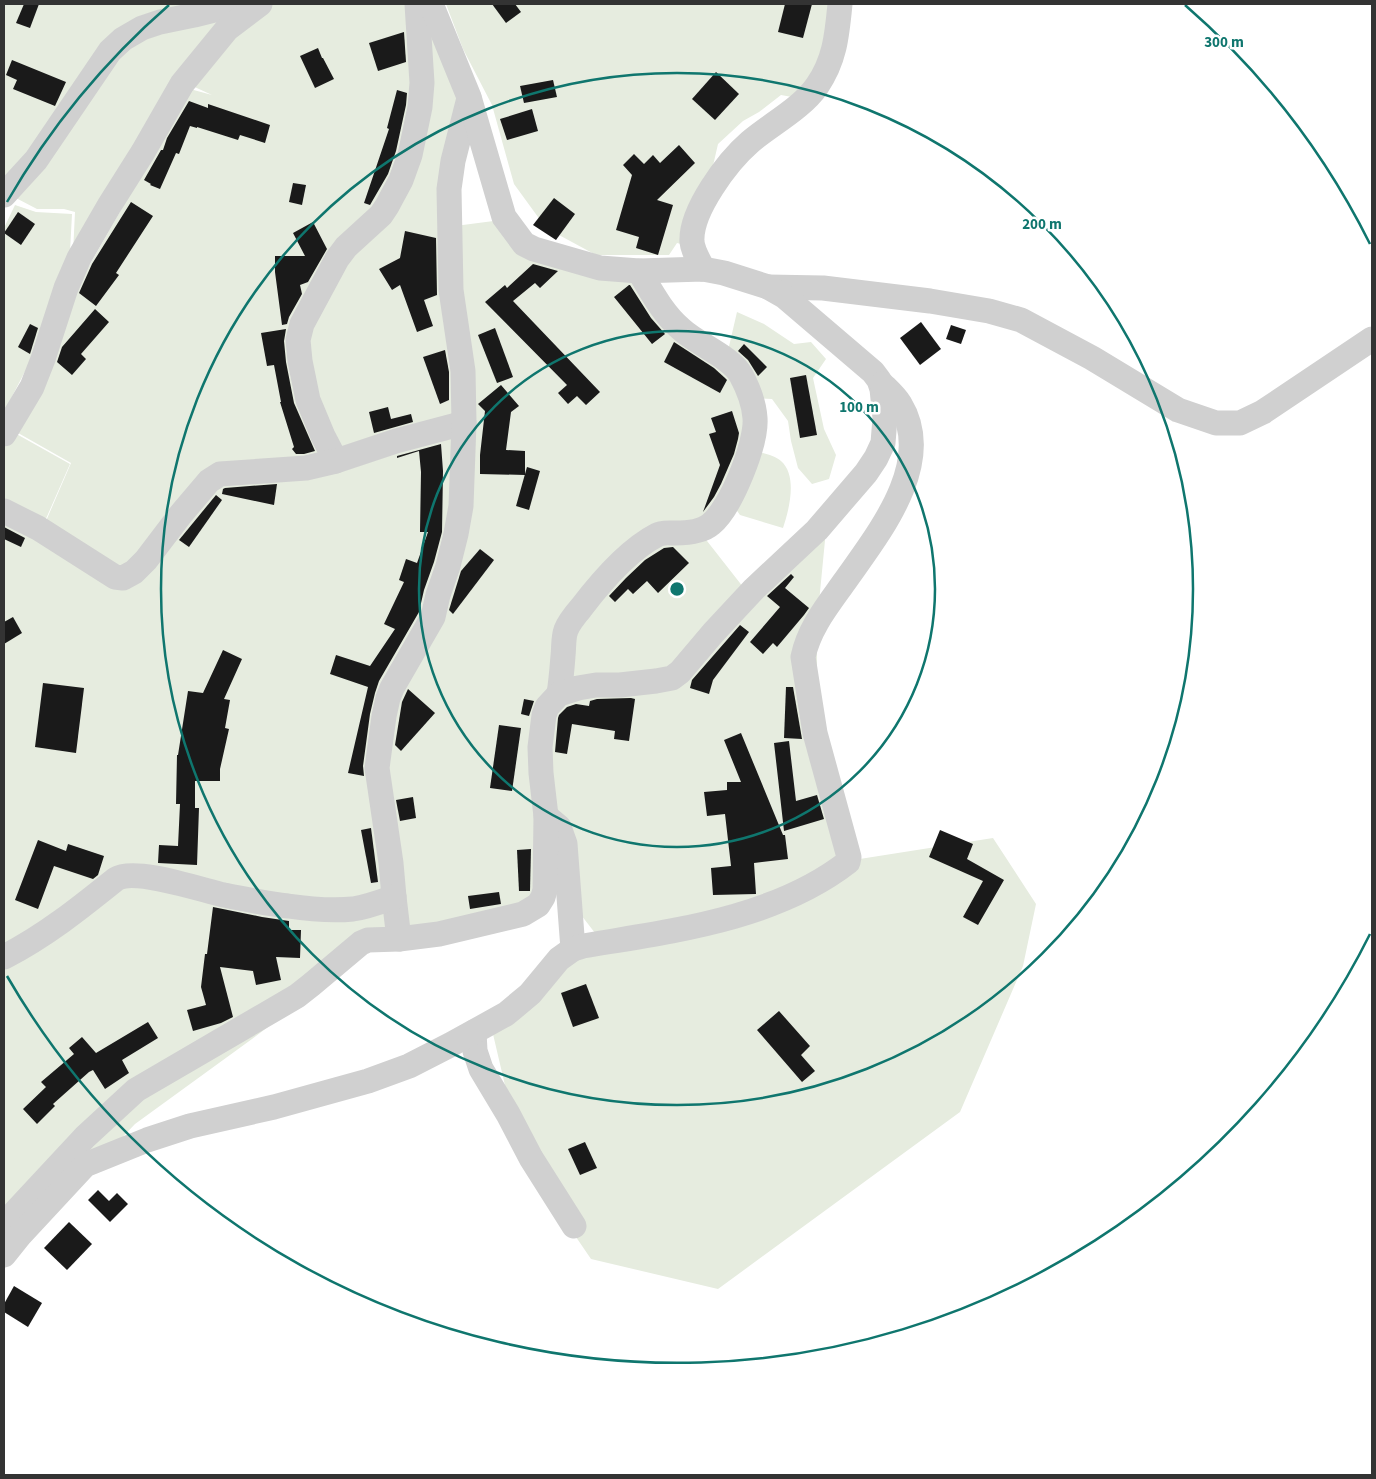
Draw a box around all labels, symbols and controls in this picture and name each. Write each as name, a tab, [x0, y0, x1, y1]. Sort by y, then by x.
text: 300 m	[1204, 32, 1244, 53]
text: 200 m	[1022, 214, 1062, 235]
text: 100 m	[839, 397, 879, 418]
centre of rings	[668, 580, 686, 598]

